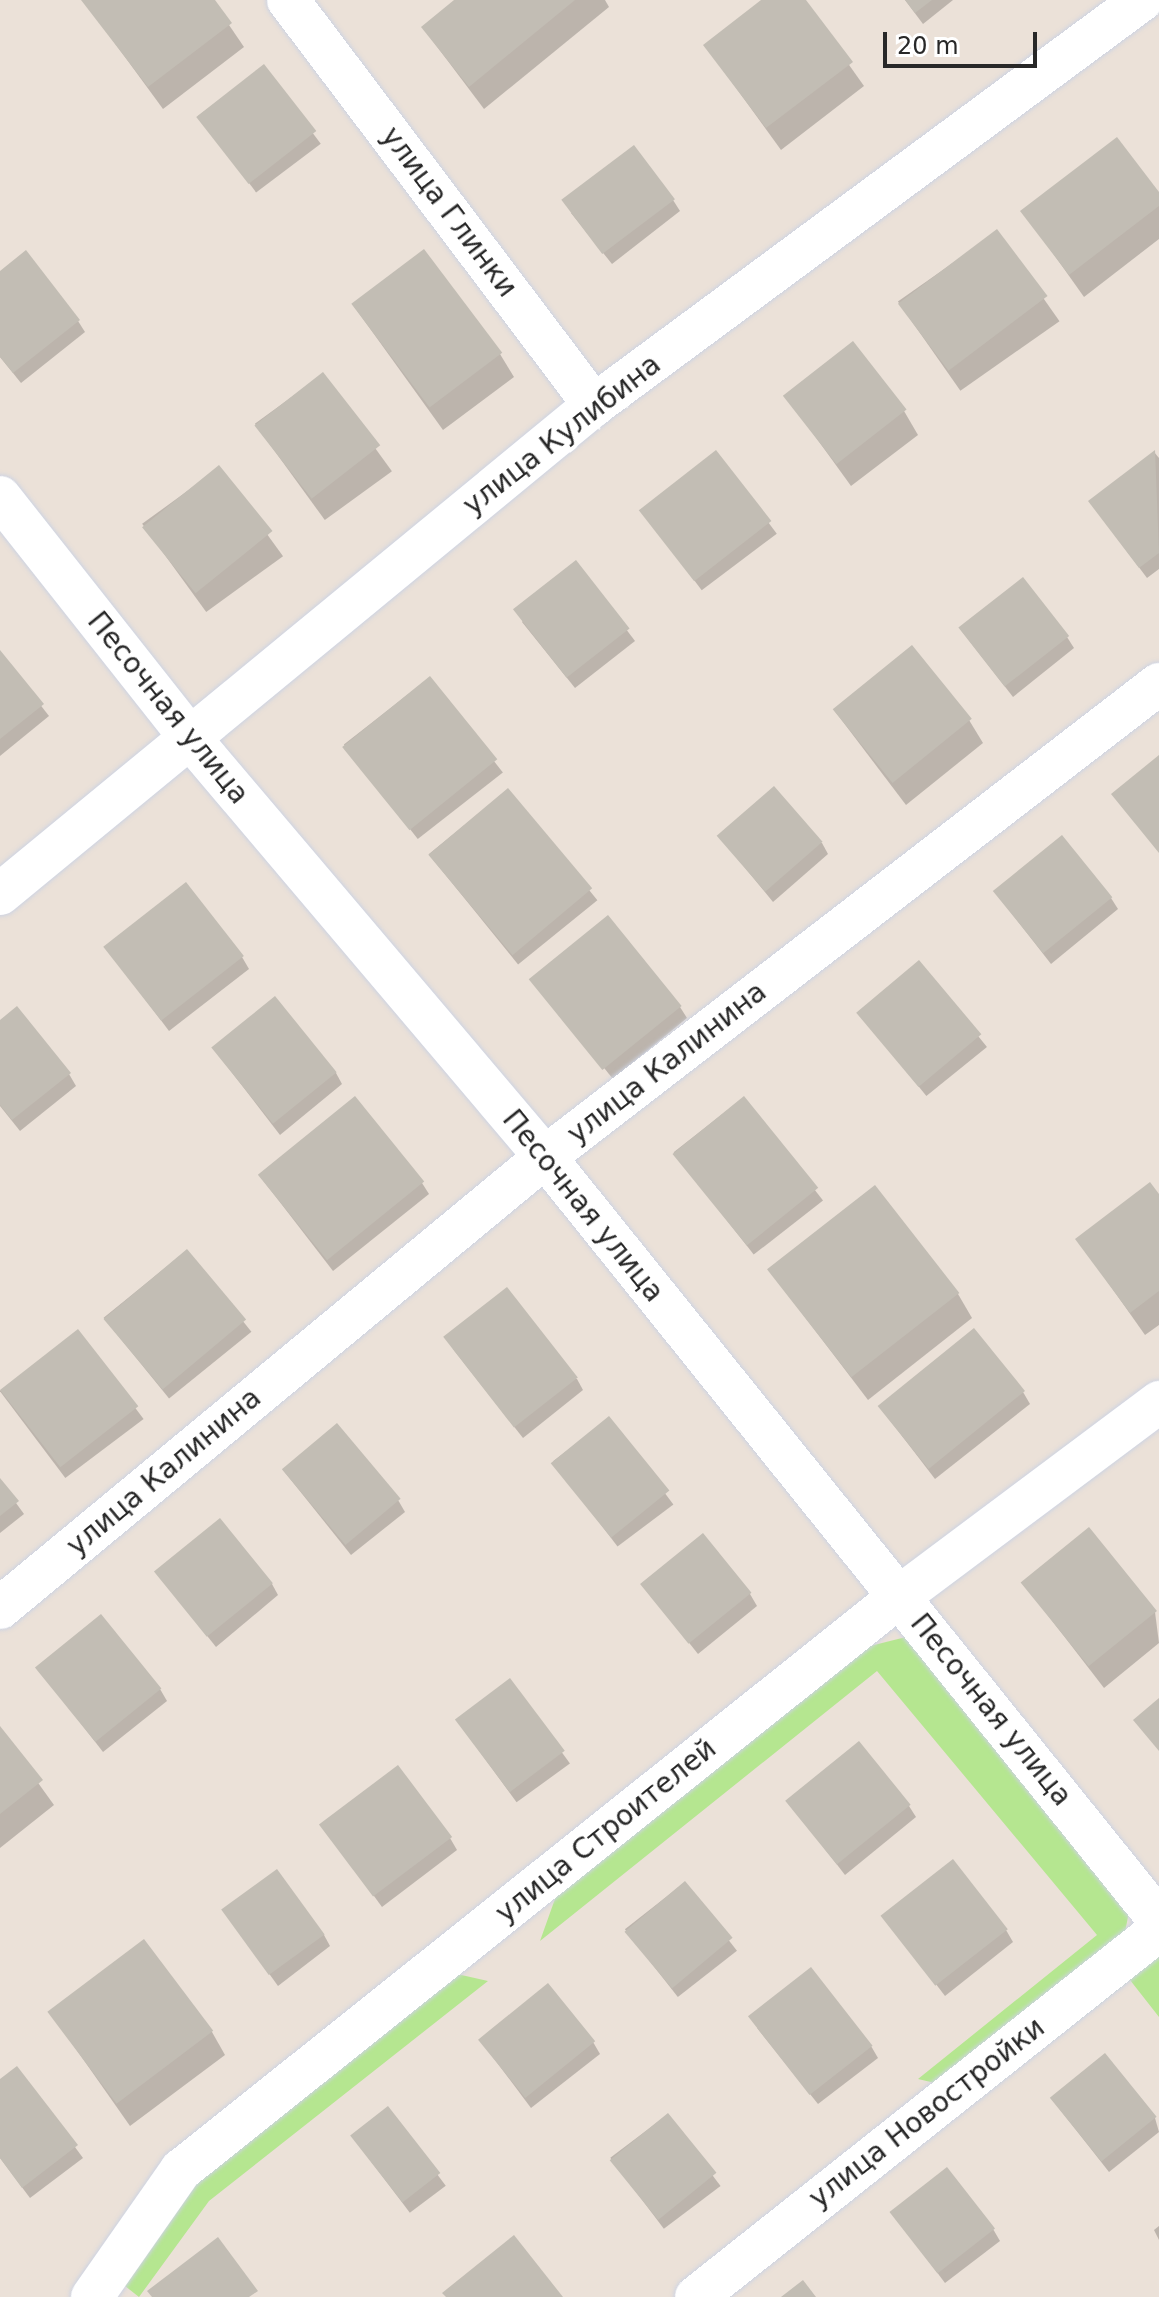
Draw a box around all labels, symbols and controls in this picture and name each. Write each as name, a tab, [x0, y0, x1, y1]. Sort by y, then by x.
scale bar	[887, 16, 1041, 66]
text: 20 m	[897, 32, 959, 60]
street label: улица Глинки	[374, 120, 524, 304]
street label: улица Кулибина	[457, 347, 667, 523]
street label: Песочная улица	[80, 605, 256, 811]
street label: улица Калинина	[561, 975, 773, 1151]
street label: Песочная улица	[495, 1103, 671, 1309]
street label: улица Калинина	[60, 1381, 268, 1563]
street label: Песочная улица	[903, 1607, 1079, 1813]
street label: улица Строителей	[489, 1732, 723, 1930]
street label: улица Новостройки	[803, 2011, 1051, 2215]

